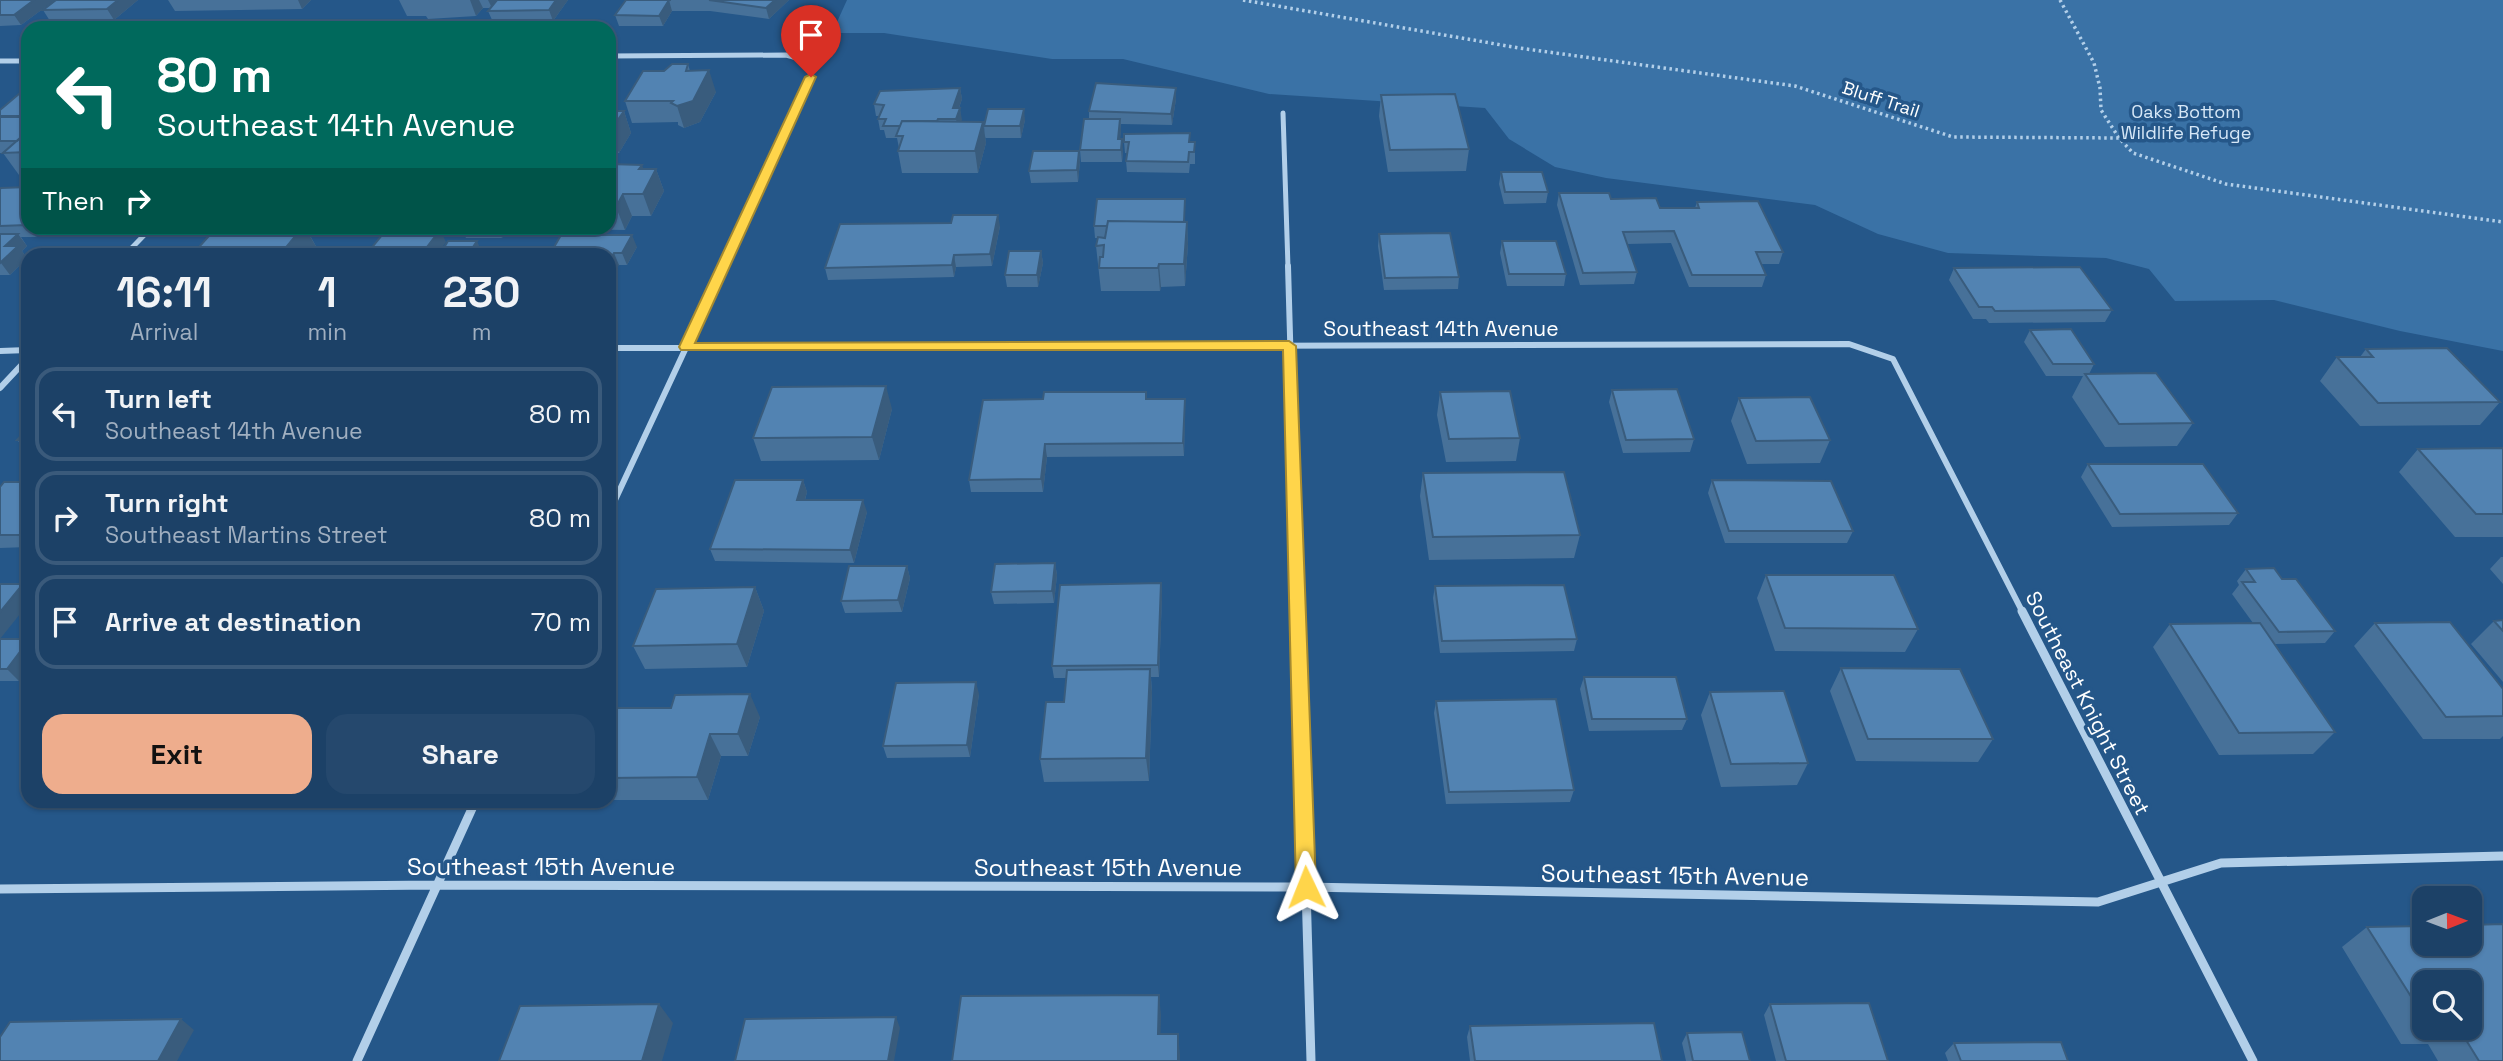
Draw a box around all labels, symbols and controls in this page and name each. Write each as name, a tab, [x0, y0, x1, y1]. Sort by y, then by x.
pin	[781, 5, 841, 77]
icon: arrive	[792, 16, 830, 54]
text: 80 m	[157, 44, 272, 106]
icon: left	[42, 49, 133, 140]
street label: Bluff Trail	[1839, 76, 1923, 122]
park label: Oaks Bottom Wildlife Refuge	[2121, 100, 2251, 144]
text: Southeast 14th Avenue	[157, 105, 516, 145]
icon: right	[119, 182, 157, 220]
text: Then	[42, 184, 105, 218]
text: 16:11	[117, 266, 212, 319]
text: 1	[318, 266, 337, 319]
text: 230	[443, 266, 520, 319]
street label: Southeast 14th Avenue	[1323, 315, 1559, 342]
text: Arrival	[130, 317, 198, 347]
text: min	[308, 317, 347, 347]
text: m	[472, 317, 491, 347]
text: Turn left	[105, 382, 212, 416]
icon: left	[46, 395, 84, 433]
text: 80 m	[529, 397, 591, 431]
text: Southeast 14th Avenue	[105, 416, 363, 446]
text: Turn right	[105, 486, 229, 520]
icon: right	[46, 499, 84, 537]
text: 80 m	[529, 501, 591, 535]
text: Southeast Martins Street	[105, 520, 388, 550]
street label: Southeast Knight Street	[2020, 587, 2156, 819]
icon: arrive	[46, 603, 84, 641]
text: Arrive at destination	[105, 605, 362, 639]
text: 70 m	[531, 605, 591, 639]
button: Exit	[42, 714, 312, 794]
button: Share	[326, 714, 595, 794]
position arrow	[1269, 850, 1343, 924]
street label: Southeast 15th Avenue	[407, 851, 675, 882]
street label: Southeast 15th Avenue	[974, 852, 1242, 883]
street label: Southeast 15th Avenue	[1541, 857, 1809, 893]
north arrow	[2412, 886, 2482, 956]
map controls	[2412, 886, 2482, 1040]
button: search	[2412, 970, 2482, 1040]

